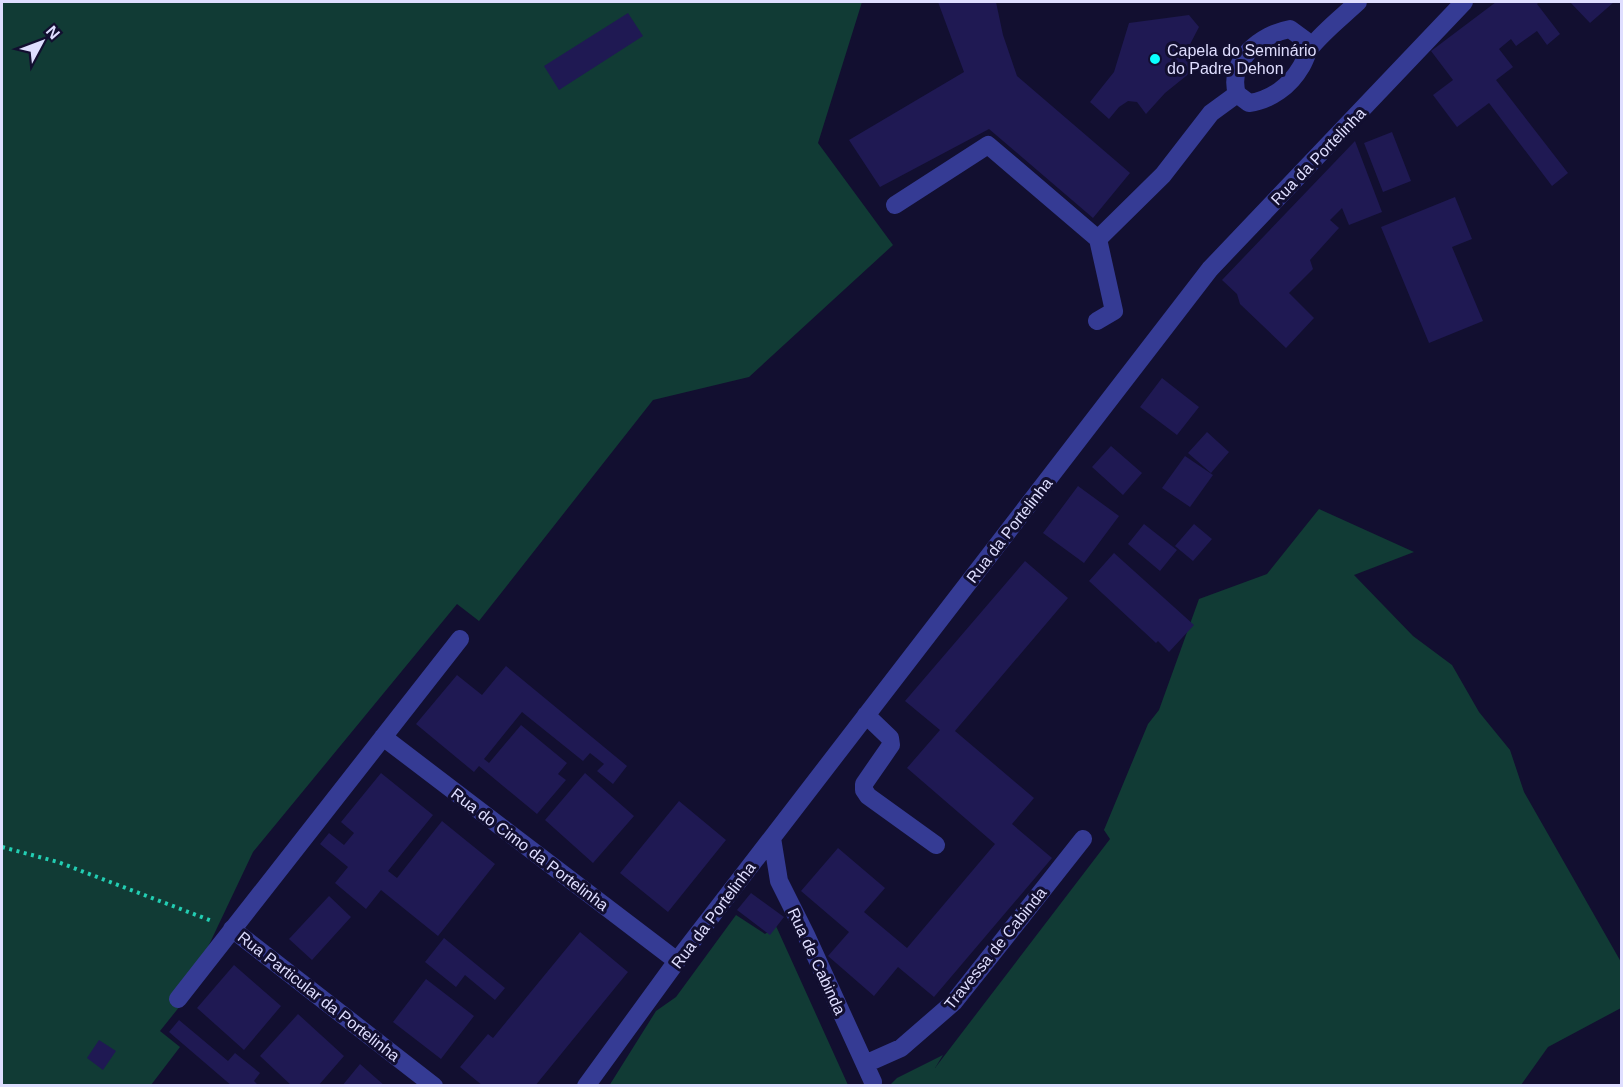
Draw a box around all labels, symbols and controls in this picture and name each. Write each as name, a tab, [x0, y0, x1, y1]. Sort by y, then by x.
north arrow	[12, 12, 72, 72]
text: N	[43, 23, 63, 42]
place label: Capela do Seminário do Padre Dehon	[1167, 42, 1317, 77]
marker: Capela do Seminário do Padre Dehon	[1148, 52, 1162, 66]
street label: Rua da Portelinha	[1268, 104, 1369, 208]
street label: Rua da Portelinha	[963, 475, 1056, 586]
street label: Rua do Cimo da Portelinha	[448, 785, 612, 914]
street label: Rua da Portelinha	[668, 859, 759, 972]
street label: Travessa de Cabinda	[941, 884, 1050, 1013]
street label: Rua de Cabinda	[784, 905, 849, 1017]
street label: Rua Particular da Portelinha	[235, 928, 403, 1065]

